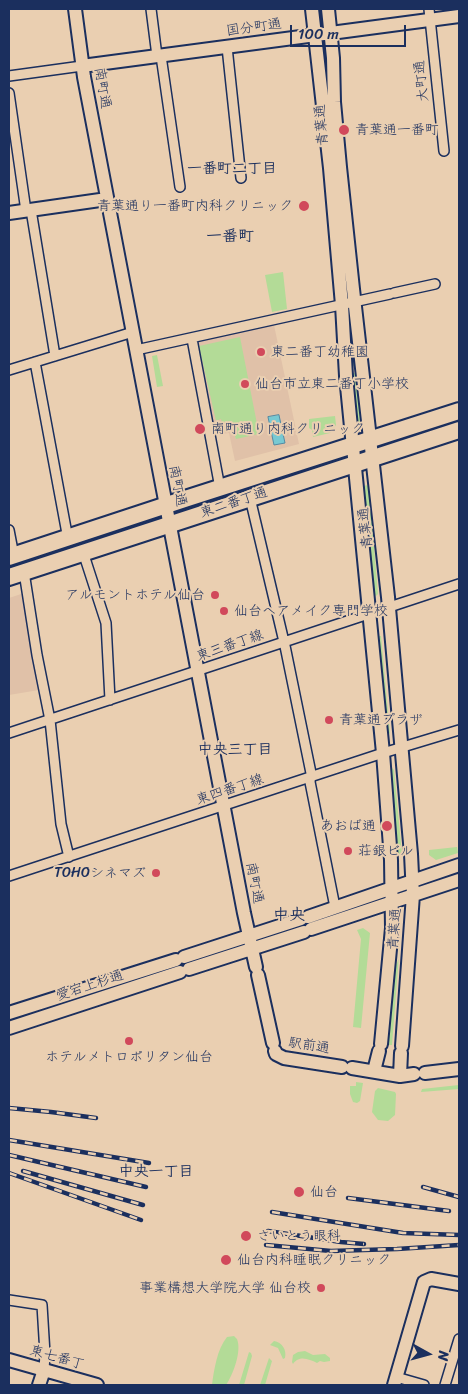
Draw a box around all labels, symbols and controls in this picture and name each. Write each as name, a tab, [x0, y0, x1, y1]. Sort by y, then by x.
scale bar	[293, 15, 409, 47]
street label: 国分町通	[225, 16, 283, 40]
text: 100 m	[298, 21, 339, 47]
street label: 大町通	[411, 59, 433, 103]
street label: 南町通	[90, 66, 114, 110]
street label: 青葉通	[312, 103, 332, 147]
place label: 青葉通一番町	[355, 122, 439, 138]
marker: 青葉通一番町	[337, 123, 351, 137]
district label: 一番町二丁目	[187, 160, 277, 178]
place label: 青葉通り一番町内科クリニック	[97, 198, 293, 214]
marker: 青葉通り一番町内科クリニック	[297, 199, 311, 213]
district label: 一番町	[206, 227, 254, 247]
place label: 東二番丁幼稚園	[271, 344, 369, 360]
marker: 東二番丁幼稚園	[255, 346, 267, 358]
place label: 仙台市立東二番丁小学校	[255, 376, 409, 392]
marker: 仙台市立東二番丁小学校	[239, 378, 251, 390]
place label: 南町通り内科クリニック	[211, 421, 365, 437]
marker: 南町通り内科クリニック	[193, 422, 207, 436]
street label: 南町通	[165, 464, 189, 508]
street label: 東二番丁通	[198, 484, 270, 522]
street label: 青葉通	[355, 506, 377, 550]
place label: アルモントホテル仙台	[65, 587, 205, 603]
marker: アルモントホテル仙台	[209, 589, 221, 601]
place label: 仙台ヘアメイク専門学校	[234, 603, 388, 619]
marker: 仙台ヘアメイク専門学校	[218, 605, 230, 617]
street label: 東三番丁線	[194, 627, 266, 665]
place label: 青葉通プラザ	[339, 712, 423, 728]
marker: 青葉通プラザ	[323, 714, 335, 726]
district label: 中央三丁目	[198, 741, 272, 759]
street label: 東四番丁線	[194, 771, 266, 809]
place label: あおば通	[320, 818, 376, 834]
marker: あおば通	[380, 819, 394, 833]
place label: 荘銀ビル	[358, 843, 414, 859]
marker: 荘銀ビル	[342, 845, 354, 857]
street label: 南町通	[242, 861, 266, 905]
place label: TOHOシネマズ	[54, 865, 146, 881]
marker: TOHOシネマズ	[150, 867, 162, 879]
district label: 中央	[273, 906, 305, 926]
street label: 青葉通	[385, 907, 405, 951]
street label: 愛宕上杉通	[54, 967, 126, 1005]
street label: 駅前通	[287, 1034, 331, 1058]
marker: ホテルメトロポリタン仙台	[123, 1035, 135, 1047]
place label: ホテルメトロポリタン仙台	[45, 1049, 213, 1065]
district label: 中央一丁目	[119, 1163, 193, 1181]
place label: 仙台	[310, 1184, 338, 1200]
marker: 仙台	[292, 1185, 306, 1199]
place label: さいとう眼科	[257, 1228, 341, 1244]
marker: さいとう眼科	[239, 1229, 253, 1243]
place label: 仙台内科睡眠クリニック	[237, 1252, 391, 1268]
marker: 仙台内科睡眠クリニック	[219, 1253, 233, 1267]
place label: 事業構想大学院大学 仙台校	[139, 1280, 311, 1296]
marker: 事業構想大学院大学 仙台校	[315, 1282, 327, 1294]
north arrow	[403, 1329, 453, 1379]
street label: 東七番丁	[28, 1342, 86, 1374]
text: N	[430, 1350, 456, 1362]

